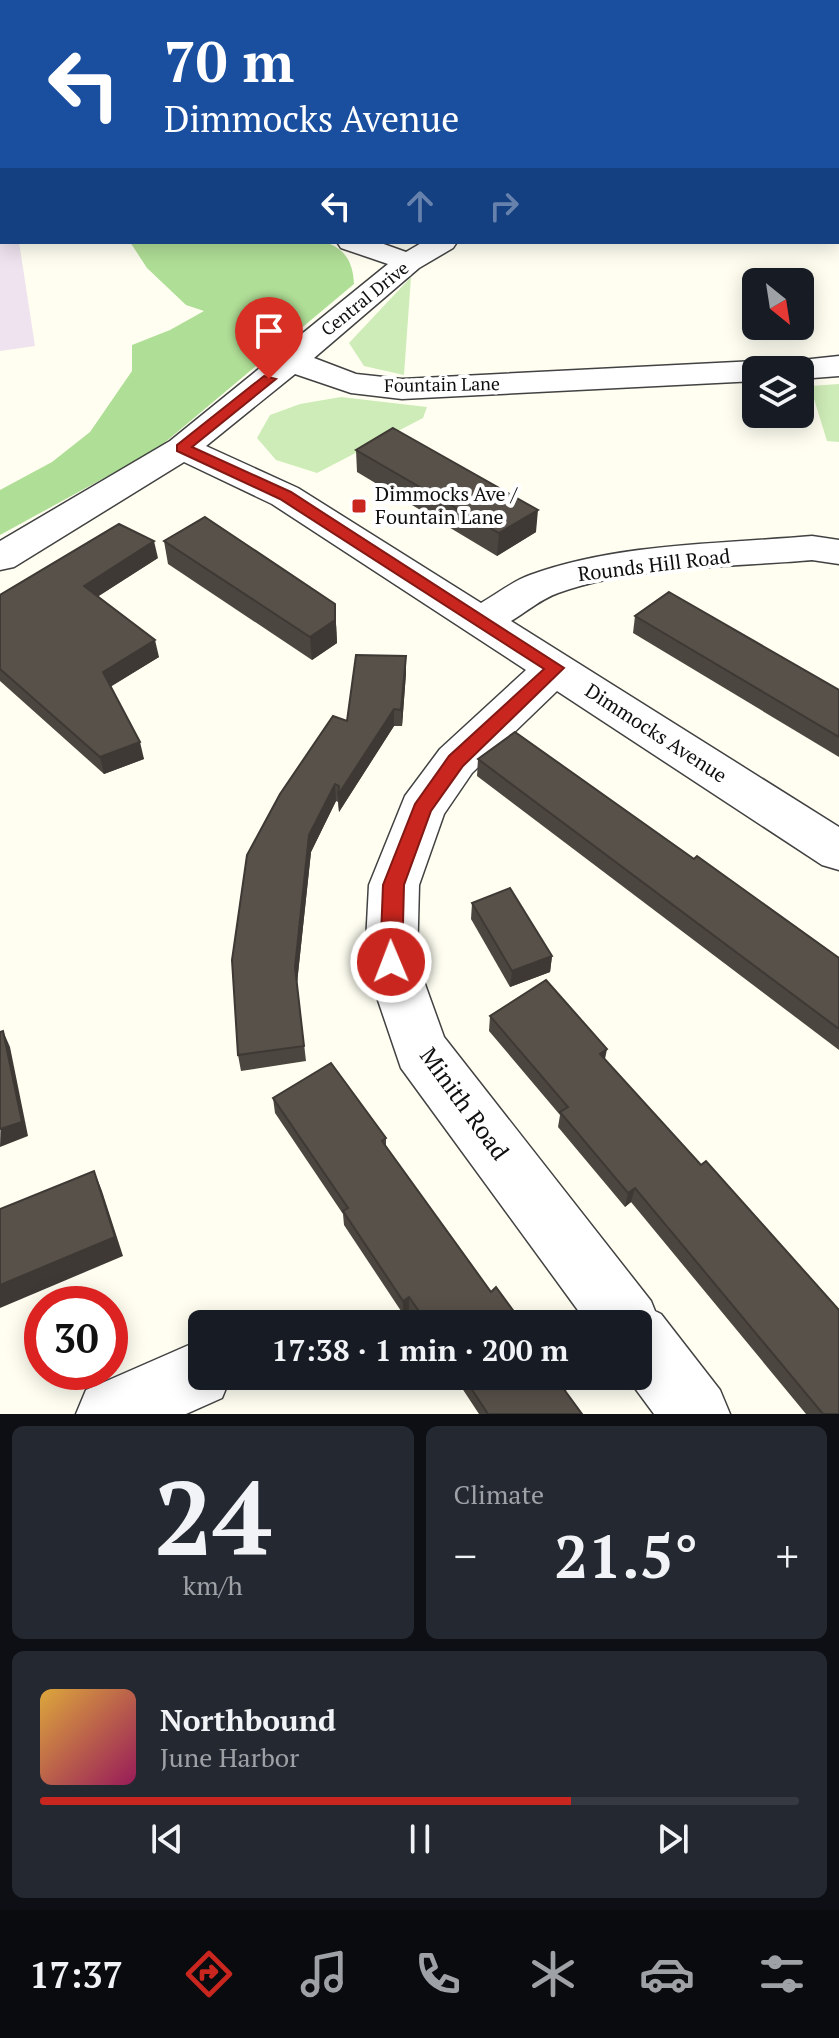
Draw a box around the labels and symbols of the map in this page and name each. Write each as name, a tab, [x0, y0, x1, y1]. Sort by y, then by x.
street label: Central Drive	[316, 255, 413, 341]
north arrow	[742, 268, 814, 340]
pin	[235, 297, 303, 379]
street label: Fountain Lane	[384, 371, 500, 397]
place label: Dimmocks Ave / Fountain Lane	[375, 480, 518, 530]
marker: Dimmocks Ave / Fountain Lane	[350, 497, 368, 515]
street label: Rounds Hill Road	[576, 542, 732, 587]
street label: Dimmocks Avenue	[580, 677, 732, 789]
position arrow	[349, 920, 433, 1004]
street label: Minith Road	[413, 1041, 517, 1166]
speed limit sign: 30	[24, 1286, 128, 1390]

